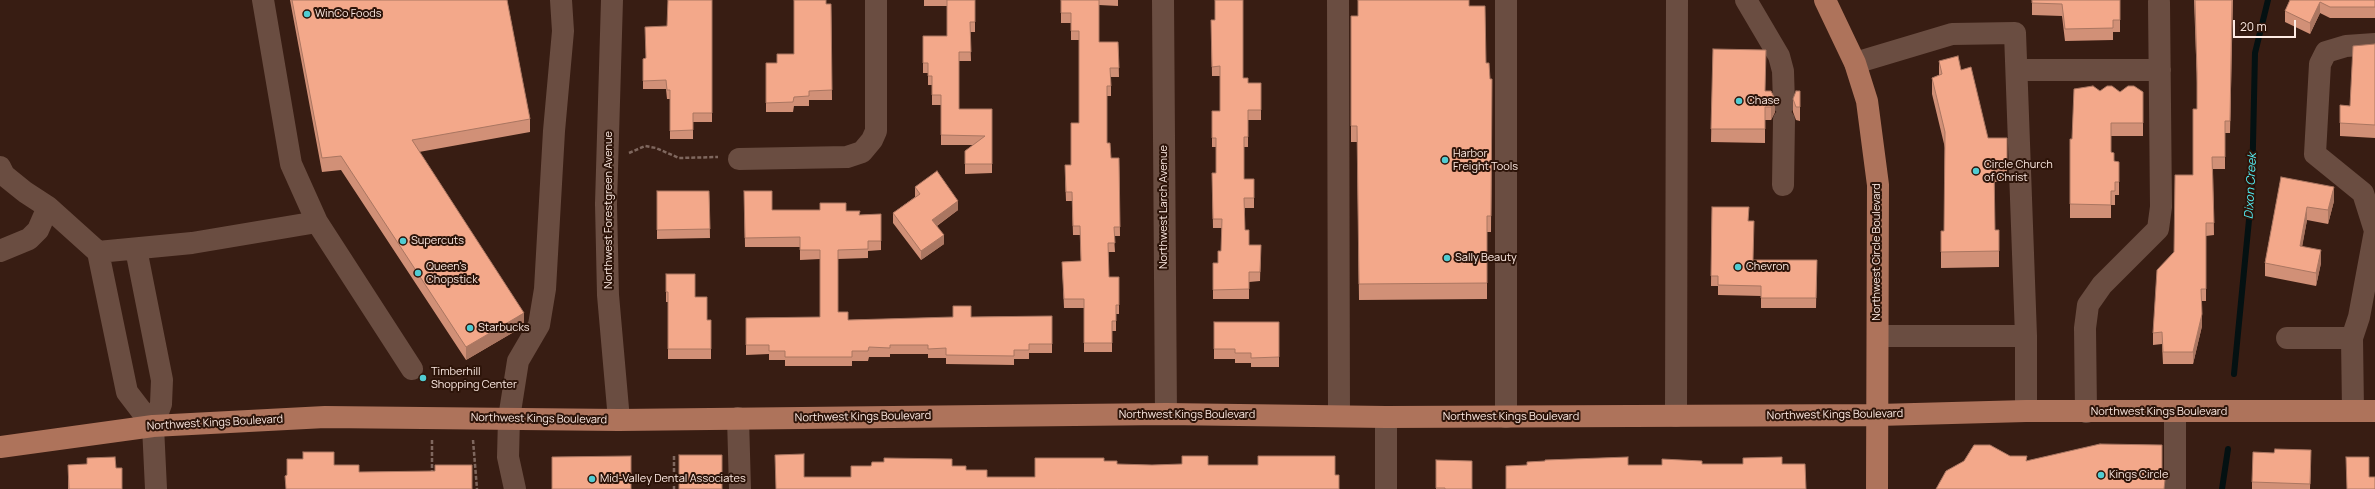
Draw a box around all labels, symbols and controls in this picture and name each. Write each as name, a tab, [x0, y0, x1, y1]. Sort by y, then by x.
place label: WinCo Foods	[315, 7, 381, 21]
marker: WinCo Foods	[302, 9, 312, 19]
scale bar	[2235, 12, 2298, 38]
text: 20 m	[2240, 18, 2267, 35]
place label: Chase	[1747, 94, 1780, 108]
marker: Chase	[1734, 96, 1744, 106]
street label: Northwest Forestgreen Avenue	[602, 131, 616, 289]
street label: Northwest Larch Avenue	[1157, 145, 1171, 269]
place label: Harbor Freight Tools	[1453, 147, 1518, 173]
water label: Dixon Creek	[2242, 152, 2260, 220]
marker: Harbor Freight Tools	[1440, 155, 1450, 165]
place label: Circle Church of Christ	[1984, 158, 2053, 184]
marker: Circle Church of Christ	[1971, 166, 1981, 176]
street label: Northwest Circle Boulevard	[1870, 183, 1884, 321]
place label: Supercuts	[411, 234, 464, 248]
marker: Supercuts	[398, 236, 408, 246]
place label: Sally Beauty	[1455, 251, 1517, 265]
marker: Sally Beauty	[1442, 253, 1452, 263]
place label: Queen's Chopstick	[426, 260, 478, 286]
place label: Chevron	[1746, 260, 1789, 274]
marker: Chevron	[1733, 262, 1743, 272]
marker: Queen's Chopstick	[413, 268, 423, 278]
place label: Starbucks	[478, 321, 530, 335]
marker: Starbucks	[465, 323, 475, 333]
place label: Timberhill Shopping Center	[431, 365, 517, 391]
marker: Timberhill Shopping Center	[418, 373, 428, 383]
street label: Northwest Kings Boulevard	[2091, 405, 2227, 419]
street label: Northwest Kings Boulevard	[1767, 407, 1903, 423]
street label: Northwest Kings Boulevard	[1119, 408, 1255, 422]
street label: Northwest Kings Boulevard	[795, 409, 931, 425]
street label: Northwest Kings Boulevard	[1443, 410, 1579, 424]
street label: Northwest Kings Boulevard	[471, 411, 607, 427]
street label: Northwest Kings Boulevard	[147, 413, 283, 433]
place label: Kings Circle	[2109, 468, 2168, 482]
marker: Kings Circle	[2096, 470, 2106, 480]
place label: Mid-Valley Dental Associates	[600, 472, 746, 486]
marker: Mid-Valley Dental Associates	[587, 474, 597, 484]

